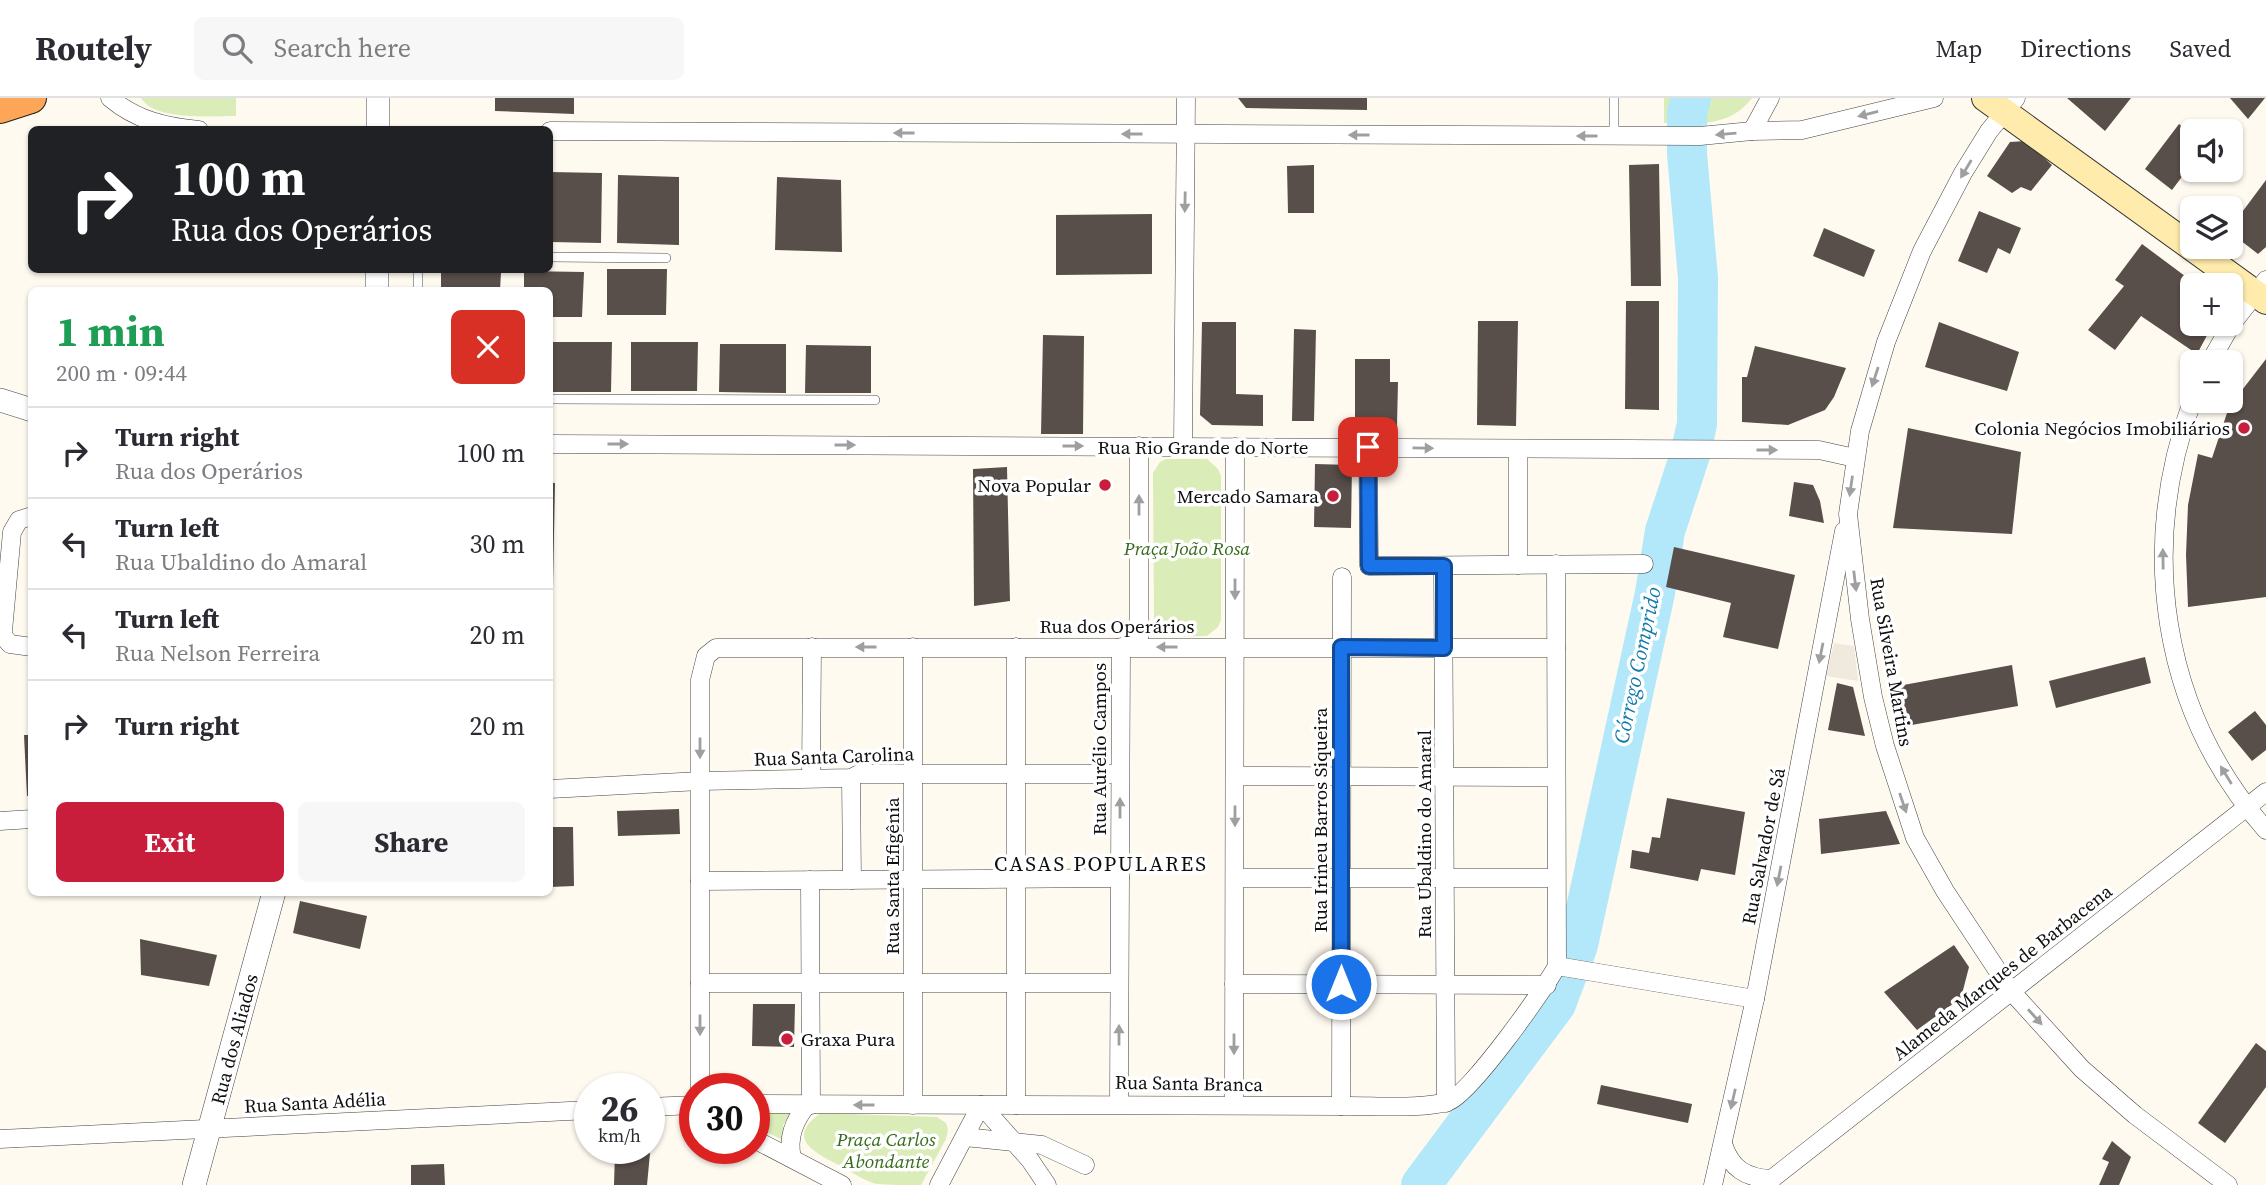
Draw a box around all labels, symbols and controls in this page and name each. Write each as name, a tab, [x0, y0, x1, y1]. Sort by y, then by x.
search box	[194, 17, 684, 80]
text: Routely	[35, 26, 152, 71]
icon: search	[218, 29, 256, 67]
text: Search here	[274, 30, 411, 66]
text: Map	[1935, 32, 1982, 65]
text: Directions	[2020, 32, 2131, 65]
text: Saved	[2169, 32, 2231, 65]
one-way arrow	[1856, 109, 1878, 120]
map controls	[2180, 119, 2243, 413]
button: sound	[2180, 119, 2243, 182]
one-way arrow	[893, 127, 915, 139]
one-way arrow	[1120, 128, 1142, 140]
one-way arrow	[1348, 129, 1370, 141]
one-way arrow	[1715, 129, 1737, 140]
one-way arrow	[1575, 130, 1597, 142]
text: 100 m	[171, 144, 306, 211]
icon: right	[56, 154, 147, 245]
one-way arrow	[1959, 159, 1972, 178]
one-way arrow	[1179, 192, 1191, 214]
button: layers	[2180, 196, 2243, 259]
text: Rua dos Operários	[171, 208, 432, 252]
button: +	[2180, 273, 2243, 336]
text: 1 min	[56, 302, 165, 360]
button: close	[451, 310, 525, 384]
button: −	[2180, 350, 2243, 413]
text: 200 m · 09:44	[56, 357, 187, 389]
one-way arrow	[1869, 366, 1880, 387]
place label: Colonia Negócios Imobiliários	[1975, 415, 2230, 441]
pin	[1338, 417, 1398, 477]
text: Turn right	[115, 419, 239, 455]
marker: Colonia Negócios Imobiliários	[2236, 420, 2252, 436]
icon: arrive	[1349, 428, 1387, 466]
icon: right	[56, 434, 94, 472]
street label: Rua Rio Grande do Norte	[1097, 434, 1309, 460]
text: 100 m	[457, 435, 525, 471]
one-way arrow	[607, 438, 629, 450]
one-way arrow	[834, 439, 856, 451]
one-way arrow	[1062, 440, 1084, 452]
one-way arrow	[1412, 442, 1434, 454]
one-way arrow	[1756, 444, 1778, 456]
text: Rua dos Operários	[115, 455, 303, 487]
place label: Nova Popular	[977, 472, 1091, 498]
one-way arrow	[1846, 475, 1857, 497]
marker: Nova Popular	[1097, 477, 1113, 493]
place label: Mercado Samara	[1177, 483, 1319, 509]
marker: Mercado Samara	[1325, 488, 1341, 504]
one-way arrow	[1133, 494, 1145, 516]
text: Turn left	[115, 510, 219, 546]
icon: left	[56, 525, 94, 563]
text: 30 m	[470, 526, 525, 562]
park label: Praça João Rosa	[1123, 535, 1250, 561]
text: Rua Ubaldino do Amaral	[115, 546, 367, 578]
one-way arrow	[2157, 548, 2169, 570]
one-way arrow	[1850, 571, 1861, 593]
street label: Rua Silveira Martins	[1864, 576, 1920, 748]
one-way arrow	[1229, 578, 1241, 600]
water label: Córrego Comprido	[1606, 584, 1668, 746]
text: Turn left	[115, 601, 219, 637]
street label: Rua dos Operários	[1039, 613, 1195, 639]
icon: left	[56, 616, 94, 654]
text: 20 m	[470, 617, 525, 653]
text: Rua Nelson Ferreira	[115, 637, 320, 669]
one-way arrow	[854, 641, 876, 653]
one-way arrow	[1155, 641, 1177, 653]
one-way arrow	[1815, 642, 1826, 664]
street label: Rua Aurélio Campos	[1086, 663, 1112, 835]
icon: right	[56, 707, 94, 745]
street label: Rua Irineu Barros Siqueira	[1307, 707, 1333, 933]
text: Turn right	[115, 708, 239, 744]
text: 20 m	[470, 708, 525, 744]
street label: Rua Ubaldino do Amaral	[1411, 729, 1437, 938]
one-way arrow	[694, 738, 706, 760]
street label: Rua Santa Carolina	[753, 740, 915, 772]
street label: Rua Salvador de Sá	[1735, 765, 1791, 927]
one-way arrow	[2219, 765, 2232, 785]
one-way arrow	[1898, 793, 1909, 814]
one-way arrow	[1114, 796, 1126, 818]
street label: Rua Santa Efigênia	[879, 797, 905, 955]
button: Exit	[56, 802, 284, 882]
button: Share	[298, 802, 525, 882]
one-way arrow	[1229, 806, 1241, 828]
district label: CASAS POPULARES	[994, 849, 1208, 878]
one-way arrow	[1773, 865, 1784, 887]
street label: Alameda Marques de Barbacena	[1887, 878, 2118, 1066]
position arrow	[1304, 947, 1378, 1021]
street label: Rua dos Aliados	[204, 971, 264, 1107]
one-way arrow	[2026, 1008, 2042, 1025]
one-way arrow	[694, 1014, 706, 1036]
one-way arrow	[1113, 1024, 1125, 1046]
place label: Graxa Pura	[801, 1026, 895, 1052]
marker: Graxa Pura	[779, 1031, 795, 1047]
one-way arrow	[1228, 1033, 1240, 1055]
street label: Rua Santa Branca	[1115, 1069, 1264, 1097]
speed limit sign: 30	[679, 1073, 770, 1164]
street label: Rua Santa Adélia	[243, 1085, 387, 1119]
text: 26	[601, 1085, 638, 1133]
one-way arrow	[1727, 1088, 1738, 1110]
one-way arrow	[853, 1099, 875, 1111]
text: km/h	[598, 1123, 641, 1148]
park label: Praça Carlos Abondante	[835, 1126, 936, 1174]

